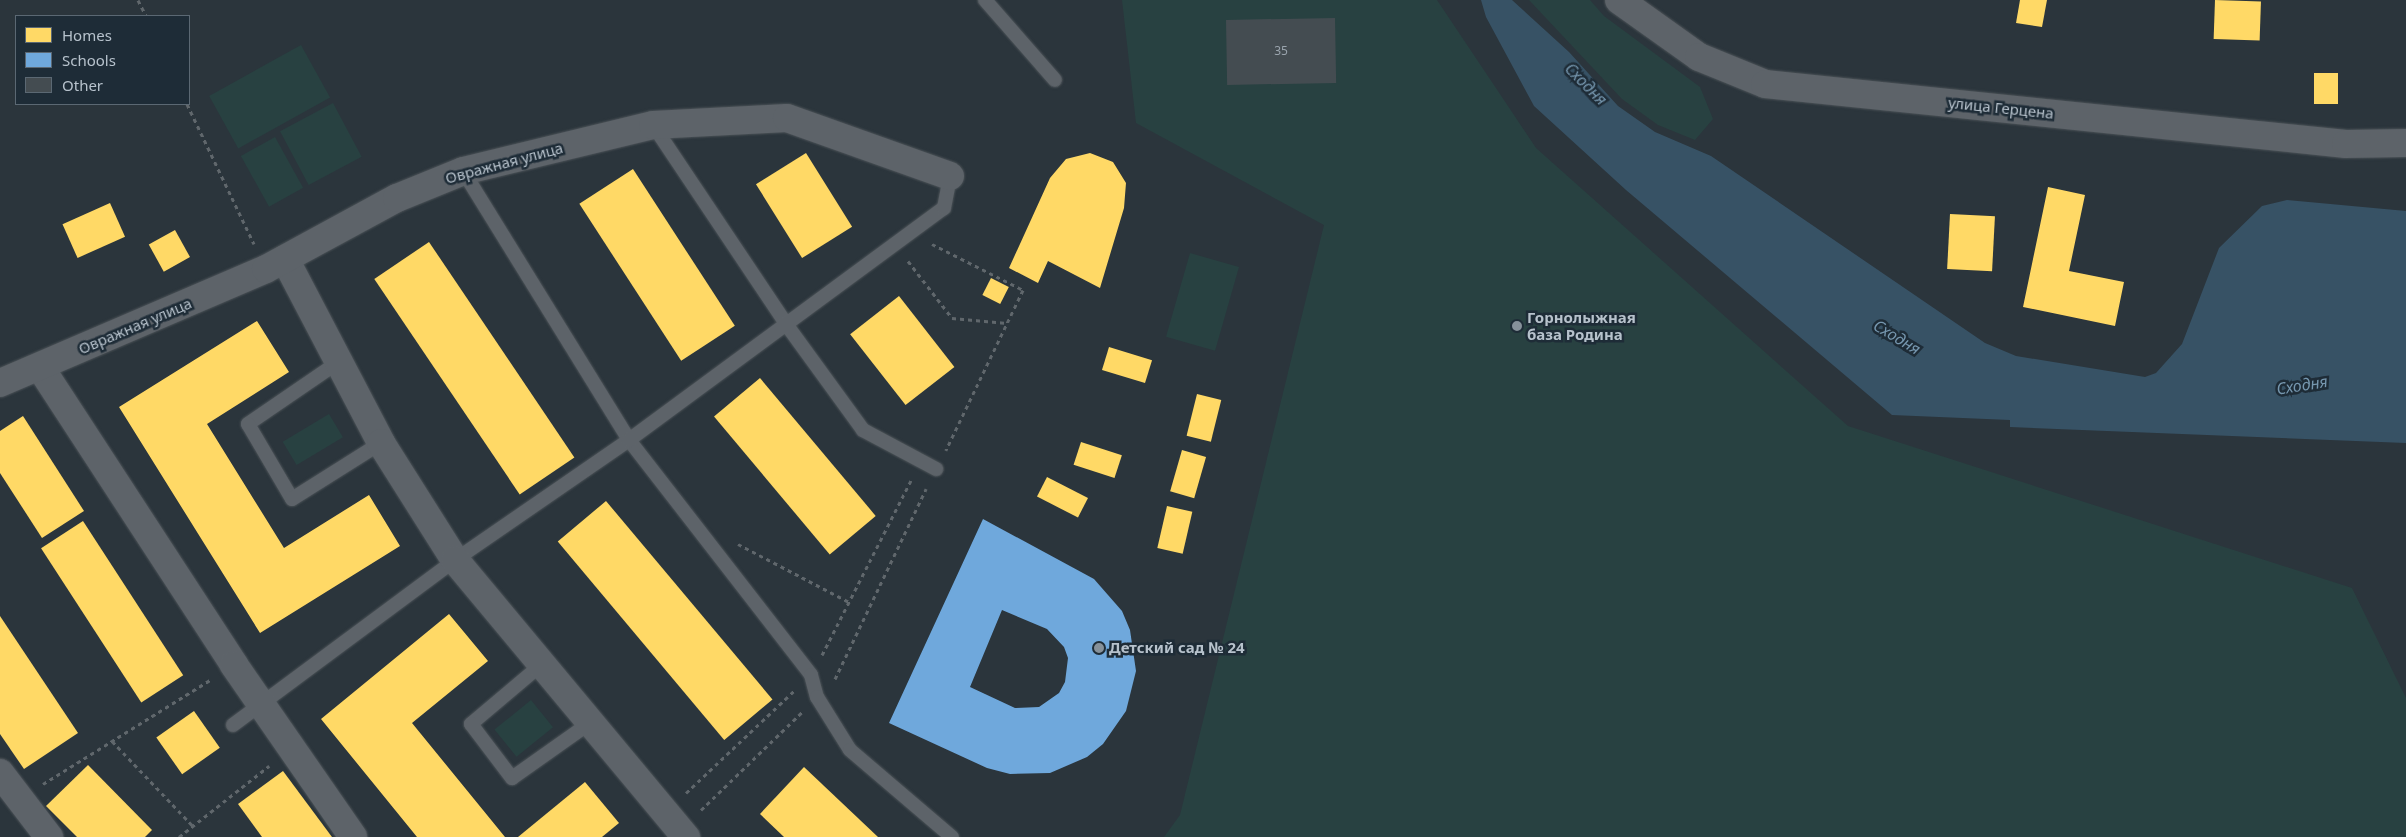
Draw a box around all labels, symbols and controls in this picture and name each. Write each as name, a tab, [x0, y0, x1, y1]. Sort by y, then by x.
legend	[15, 15, 190, 105]
text: Homes	[62, 25, 112, 45]
house number: 35	[1274, 44, 1288, 58]
text: Schools	[62, 50, 116, 70]
water label: Сходня	[1561, 59, 1611, 109]
text: Other	[62, 75, 103, 95]
street label: улица Герцена	[1947, 94, 2055, 122]
street label: Овражная улица	[443, 139, 565, 187]
street label: Овражная улица	[76, 294, 194, 358]
place label: Горнолыжная база Родина	[1527, 308, 1636, 343]
water label: Сходня	[1870, 316, 1924, 358]
marker: Горнолыжная база Родина	[1511, 320, 1523, 332]
water label: Сходня	[2275, 371, 2329, 399]
place label: Детский сад № 24	[1109, 639, 1245, 657]
marker: Детский сад № 24	[1093, 642, 1105, 654]

